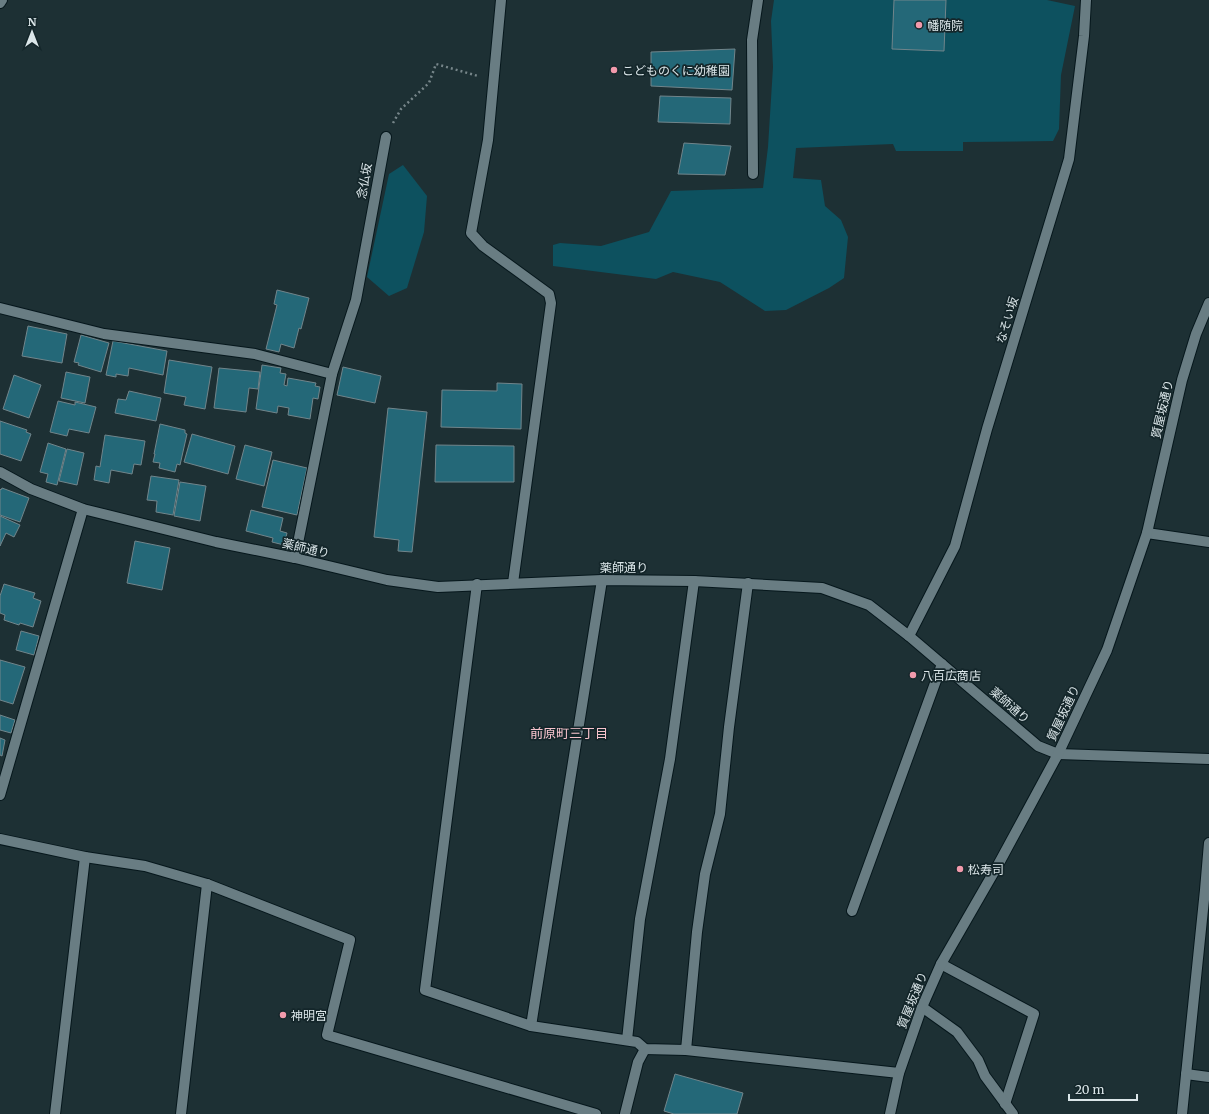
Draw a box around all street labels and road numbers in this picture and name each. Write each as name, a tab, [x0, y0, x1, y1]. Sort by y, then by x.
street label: 念仏坂	[353, 162, 375, 200]
street label: なそい坂	[993, 295, 1021, 345]
street label: 質屋坂通り	[1148, 378, 1176, 440]
street label: 薬師通り	[281, 535, 331, 561]
street label: 薬師通り	[600, 560, 648, 575]
street label: 質屋坂通り	[1044, 683, 1082, 743]
street label: 薬師通り	[987, 684, 1033, 726]
street label: 質屋坂通り	[894, 969, 930, 1031]

